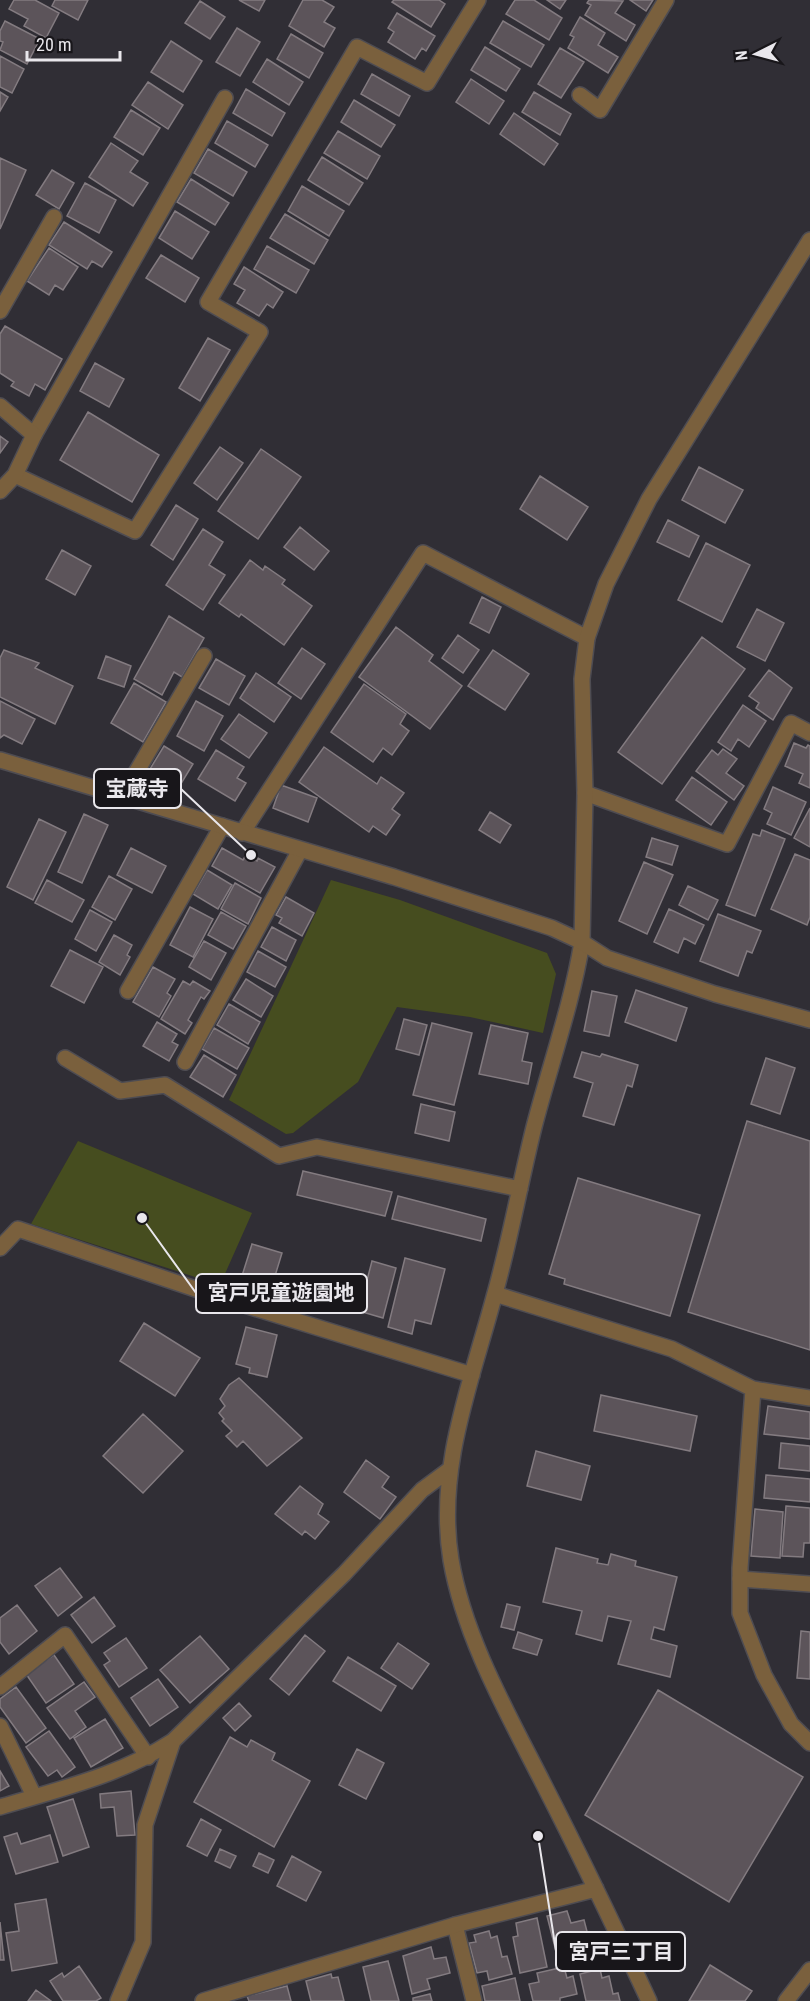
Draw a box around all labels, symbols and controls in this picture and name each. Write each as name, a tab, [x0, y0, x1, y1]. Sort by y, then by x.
scale bar	[27, 24, 120, 62]
north arrow	[726, 24, 786, 84]
text: 20 m	[36, 34, 71, 55]
text: N	[732, 50, 752, 61]
callout: 宝蔵寺	[94, 769, 181, 808]
text: 宝蔵寺	[106, 777, 169, 801]
callout: 宮戸児童遊園地	[196, 1274, 367, 1313]
text: 宮戸児童遊園地	[208, 1281, 355, 1305]
callout: 宮戸三丁目	[556, 1932, 685, 1971]
text: 宮戸三丁目	[569, 1940, 674, 1964]

